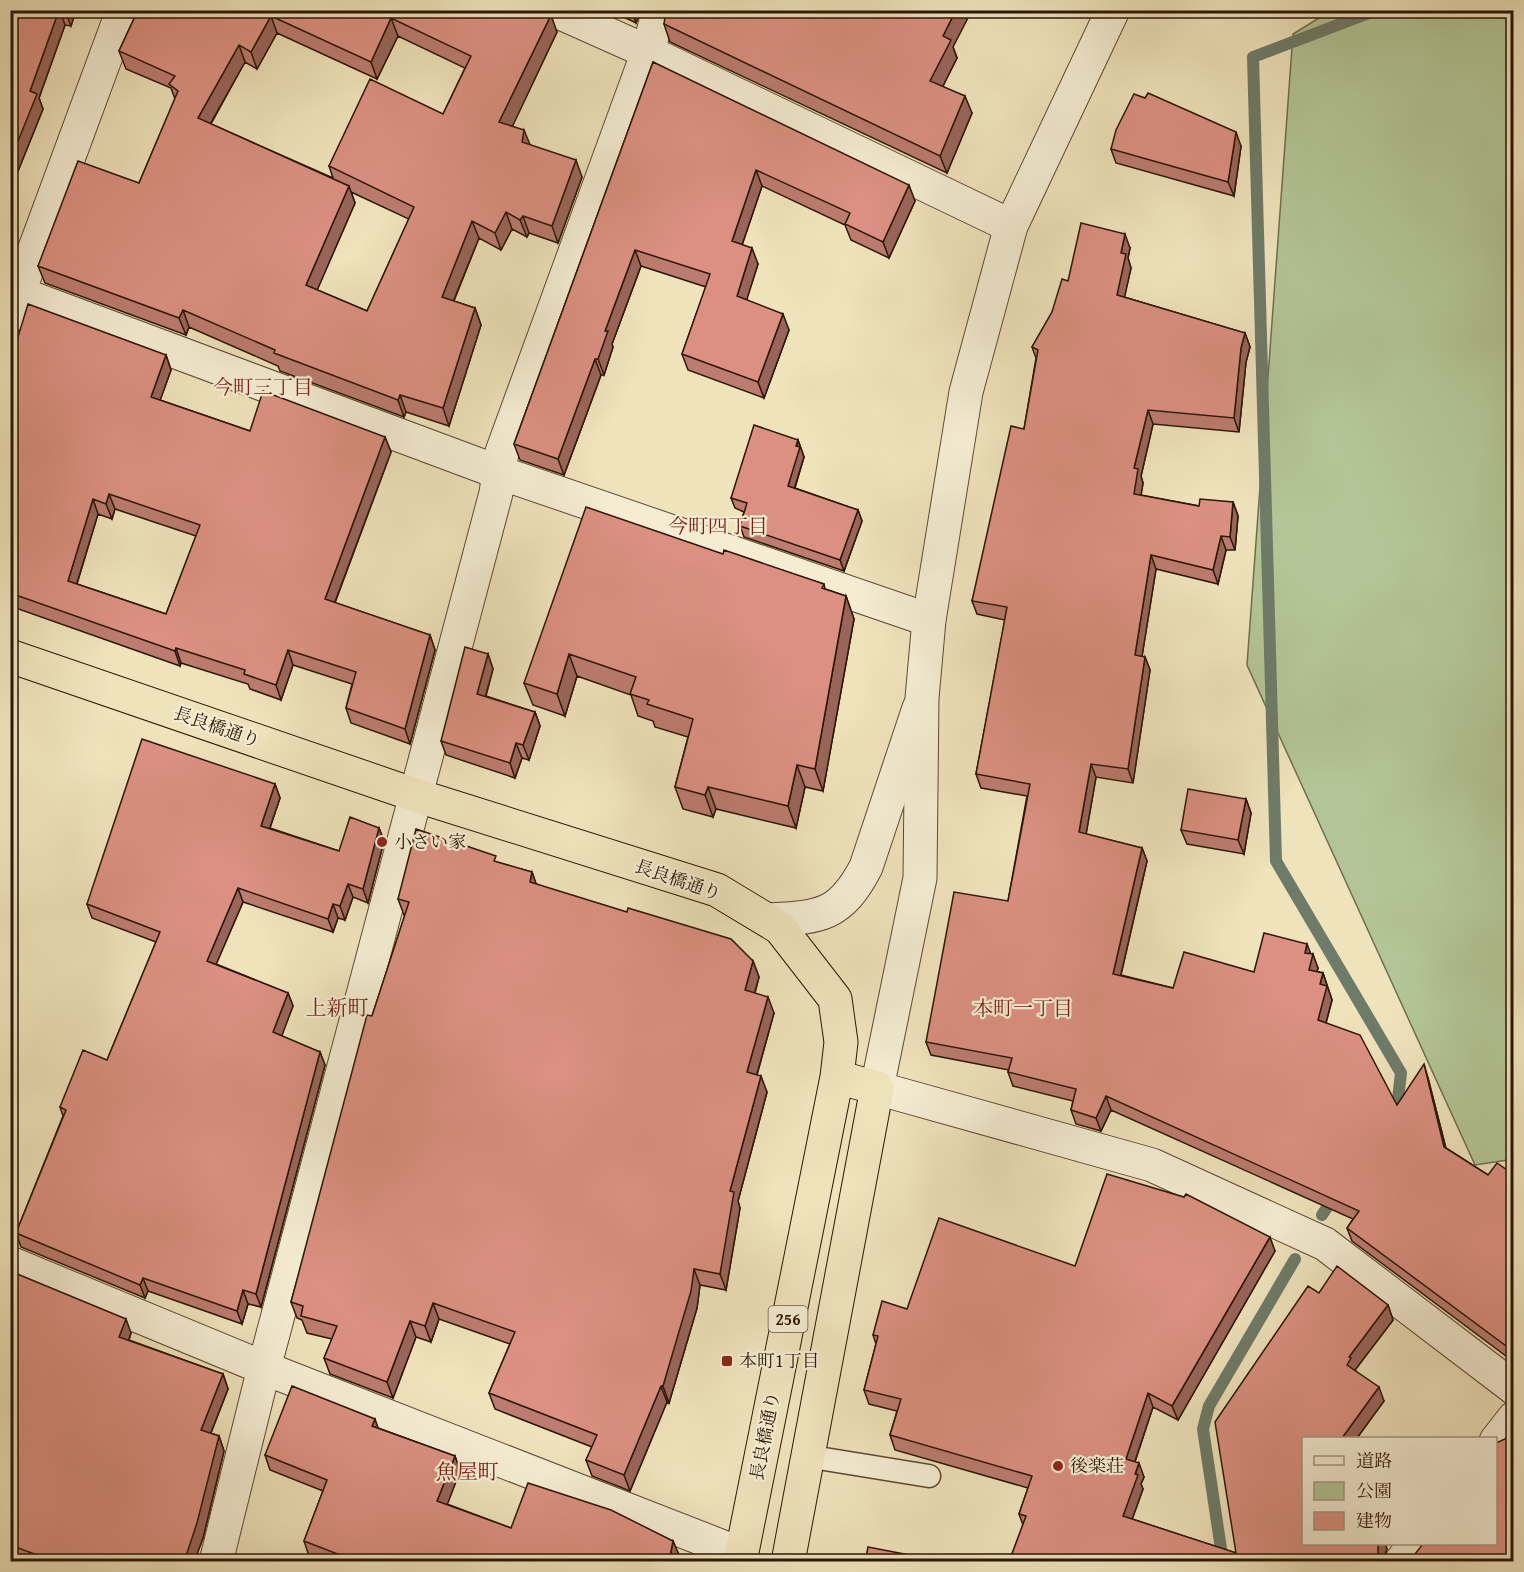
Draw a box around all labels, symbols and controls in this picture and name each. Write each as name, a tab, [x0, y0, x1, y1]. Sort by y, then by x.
district label: 今町三丁目	[213, 372, 313, 401]
district label: 今町四丁目	[668, 511, 768, 540]
street label: 長良橋通り	[170, 699, 264, 754]
place label: 小さい家	[394, 828, 466, 855]
marker: 小さい家	[375, 835, 389, 849]
street label: 長良橋通り	[631, 852, 725, 907]
district label: 上新町	[306, 992, 369, 1023]
district label: 本町一丁目	[973, 993, 1073, 1022]
road number: 256	[768, 1306, 808, 1332]
place label: 本町1丁目	[739, 1347, 820, 1374]
marker: 本町1丁目	[720, 1354, 734, 1368]
street label: 長良橋通り	[743, 1389, 786, 1483]
legend	[1302, 1437, 1497, 1545]
text: 道路	[1356, 1447, 1392, 1474]
place label: 後楽荘	[1070, 1452, 1124, 1479]
district label: 魚屋町	[436, 1456, 499, 1487]
marker: 後楽荘	[1051, 1459, 1065, 1473]
text: 公園	[1356, 1477, 1392, 1504]
text: 建物	[1356, 1507, 1392, 1534]

